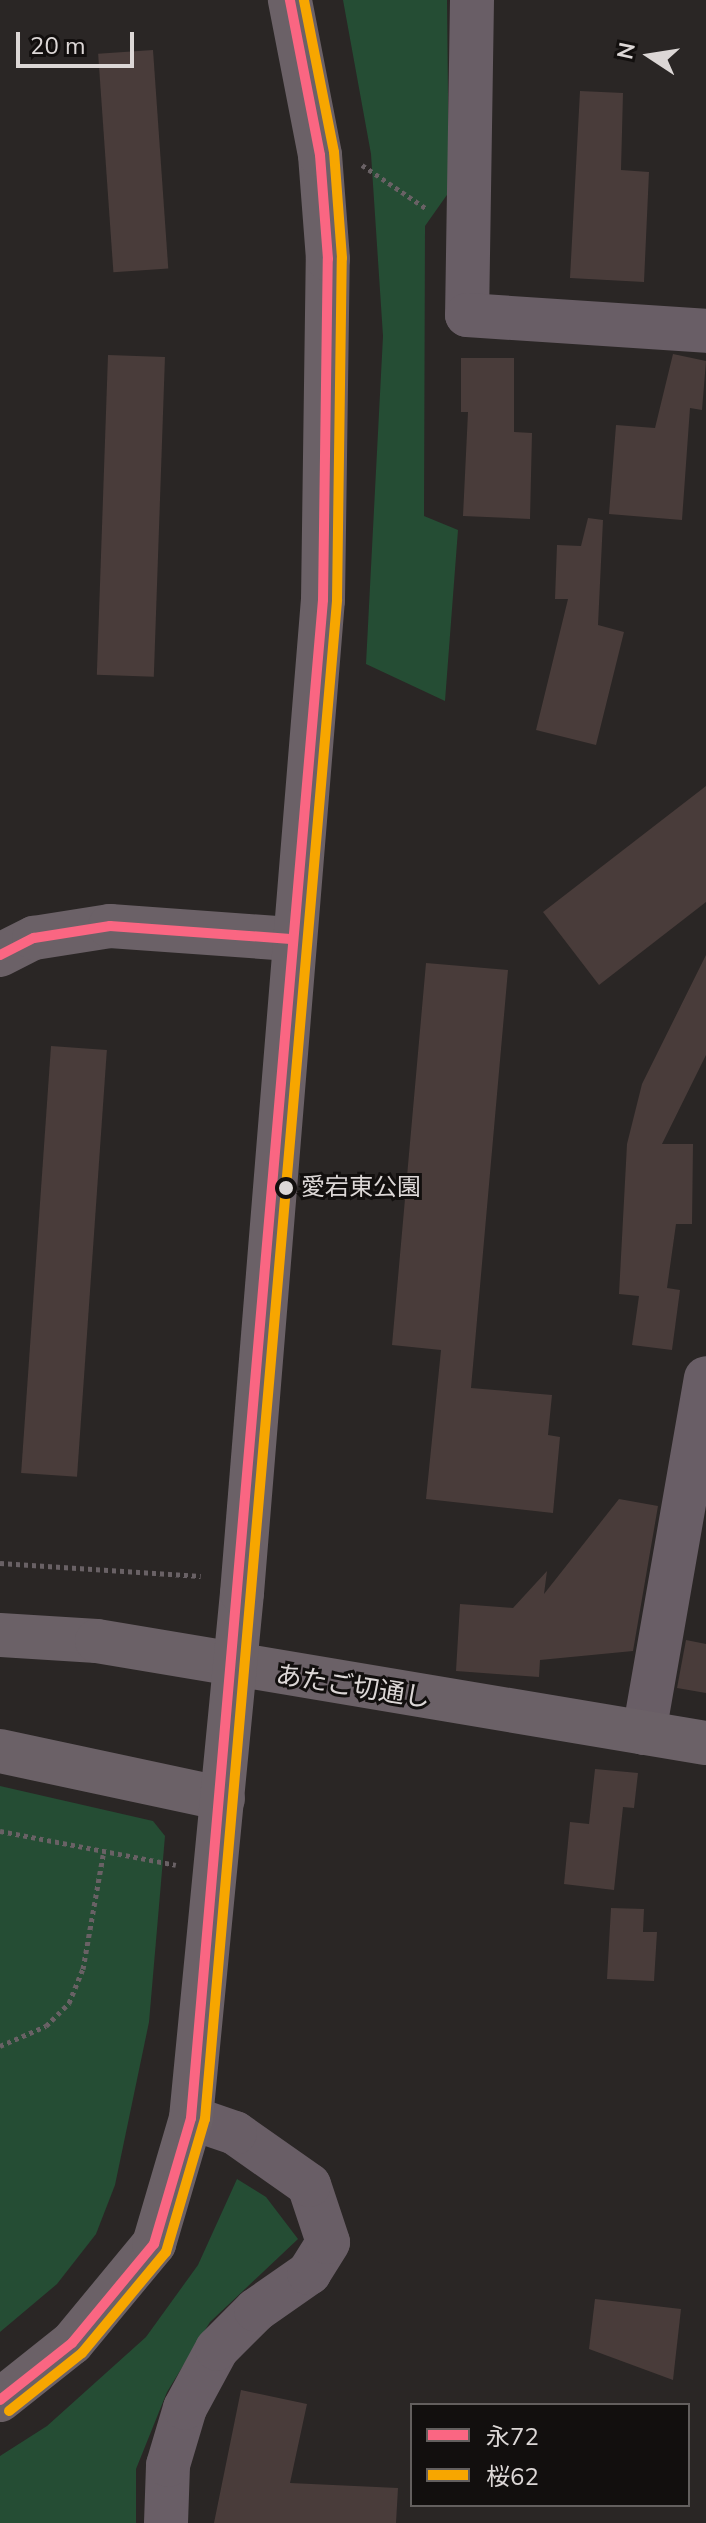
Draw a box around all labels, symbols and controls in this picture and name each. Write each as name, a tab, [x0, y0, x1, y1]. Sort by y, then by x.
scale bar	[20, 16, 138, 66]
north arrow	[610, 16, 690, 96]
text: 20 m	[30, 30, 86, 62]
text: N	[610, 40, 643, 62]
place label: 愛宕東公園	[301, 1174, 421, 1202]
marker: 愛宕東公園	[278, 1180, 294, 1196]
street label: あたご切通し	[274, 1659, 432, 1715]
legend	[410, 2403, 690, 2507]
text: 永72	[486, 2421, 539, 2453]
text: 桜62	[486, 2461, 539, 2493]

